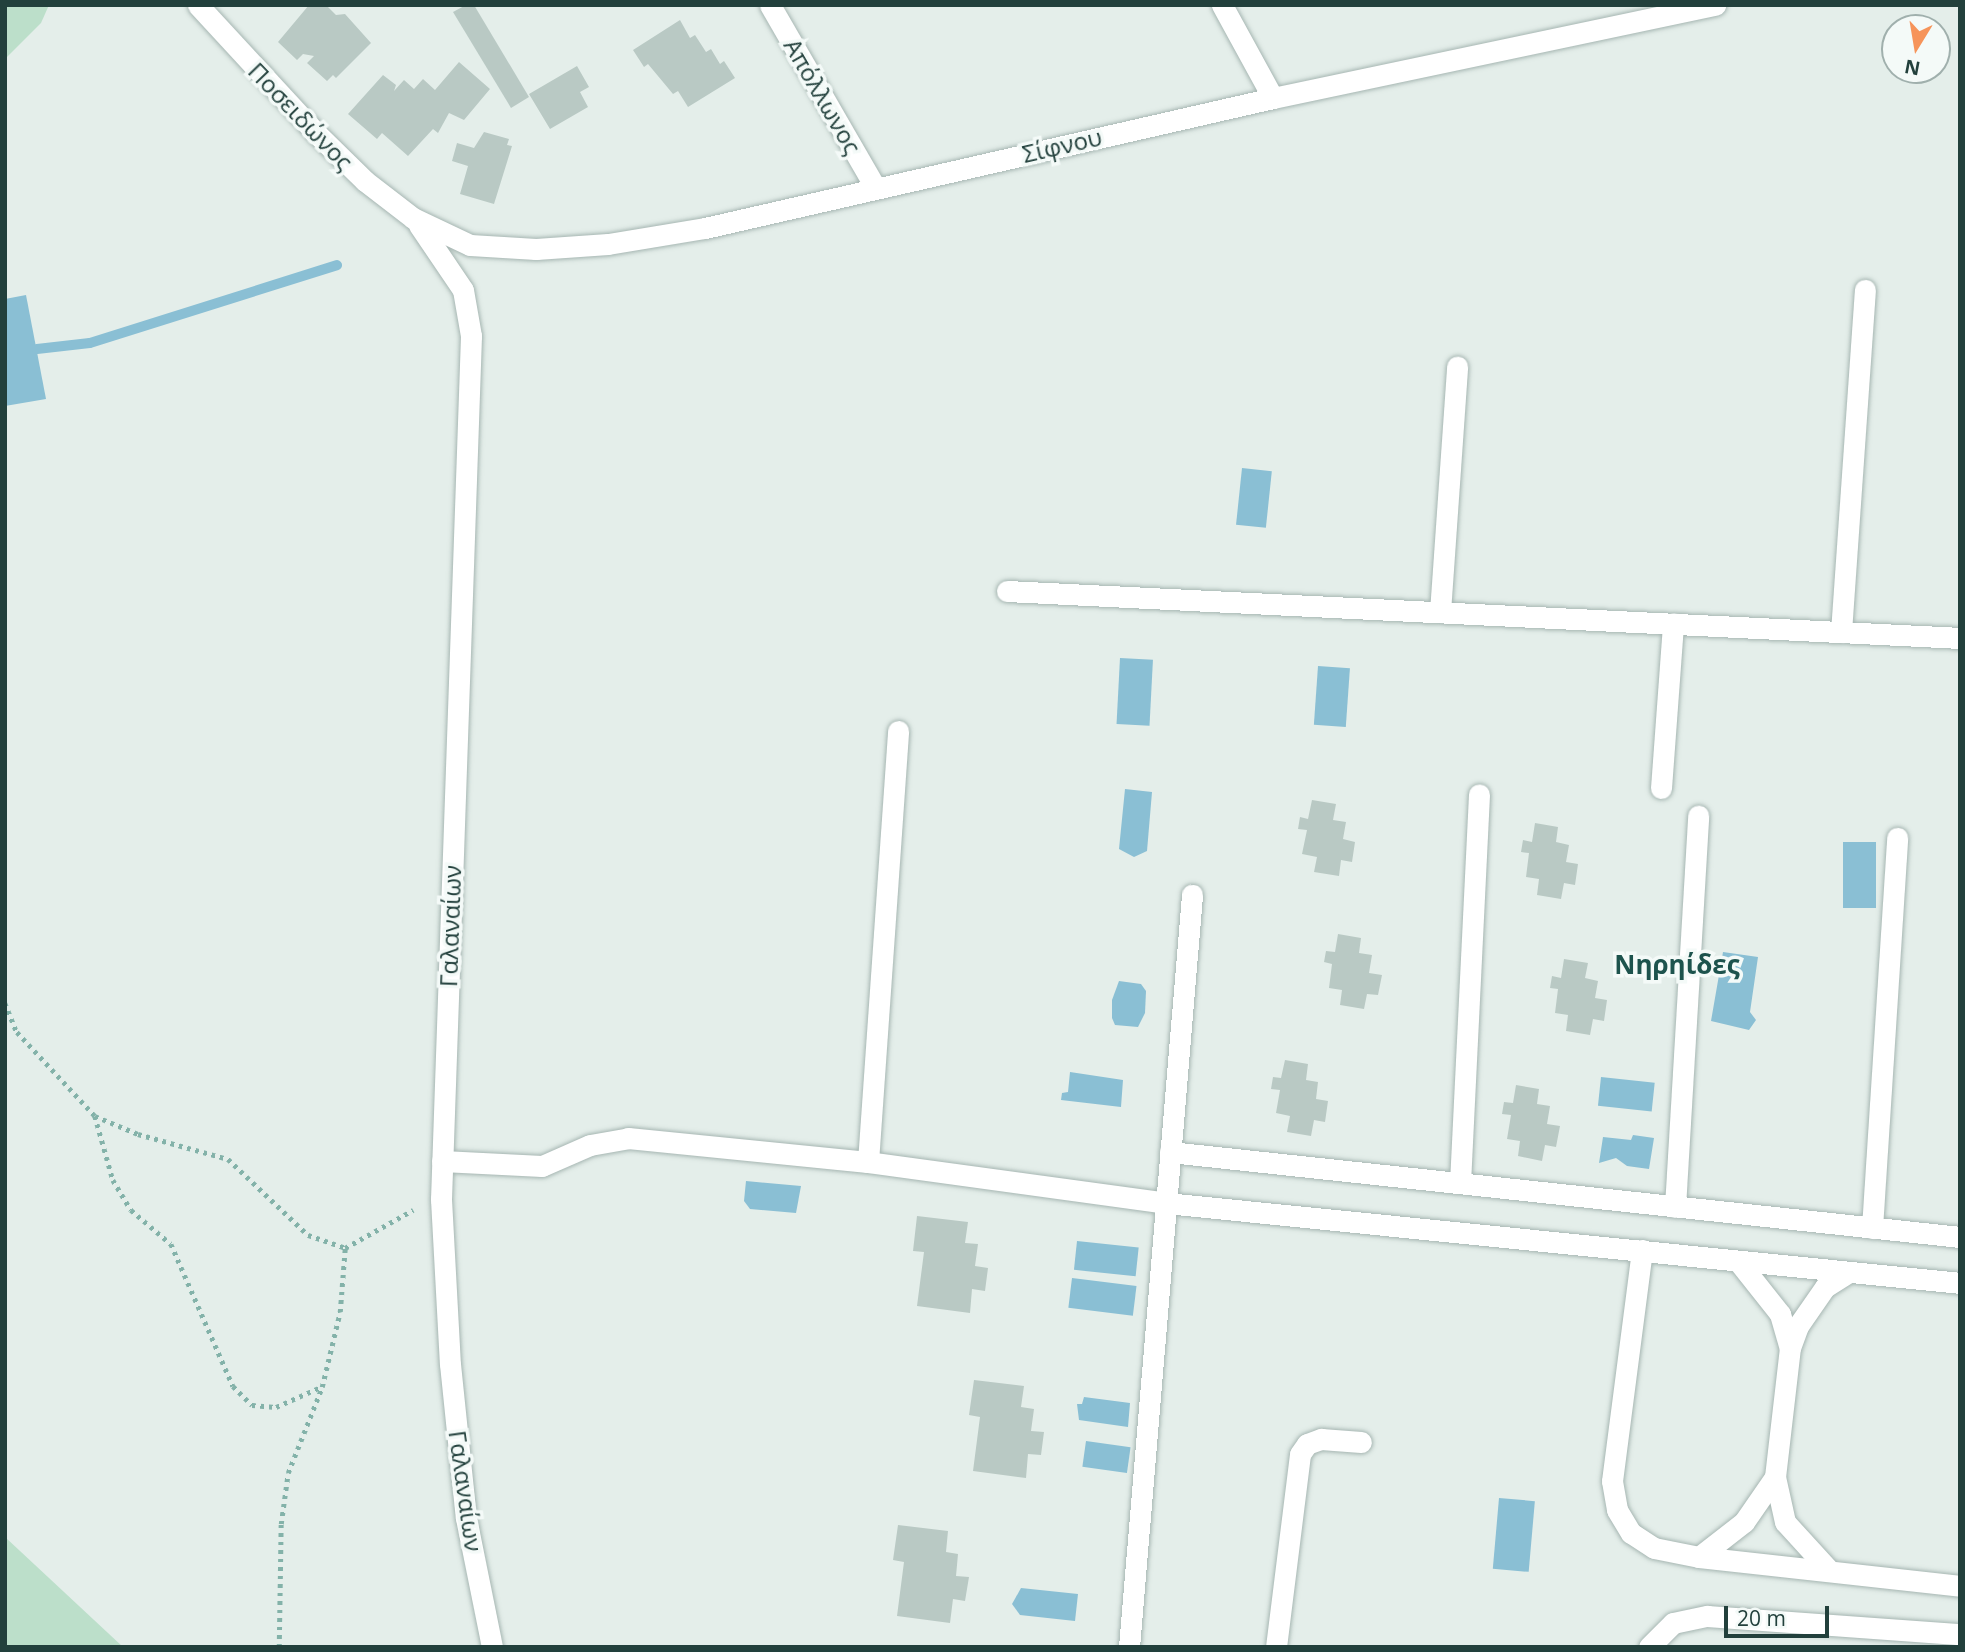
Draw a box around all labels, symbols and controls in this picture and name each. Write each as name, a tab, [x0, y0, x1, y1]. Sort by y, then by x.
north arrow	[1881, 14, 1951, 84]
street label: Απόλλωνος	[778, 33, 868, 159]
text: N	[1902, 53, 1922, 82]
street label: Ποσειδώνος	[243, 56, 359, 176]
street label: Σίφνου	[1019, 122, 1105, 168]
street label: Γαλαναίων	[433, 865, 467, 987]
district label: Νηρηίδες	[1614, 949, 1740, 981]
street label: Γαλαναίων	[443, 1429, 489, 1553]
scale bar	[1727, 1592, 1832, 1636]
text: 20 m	[1737, 1604, 1786, 1632]

